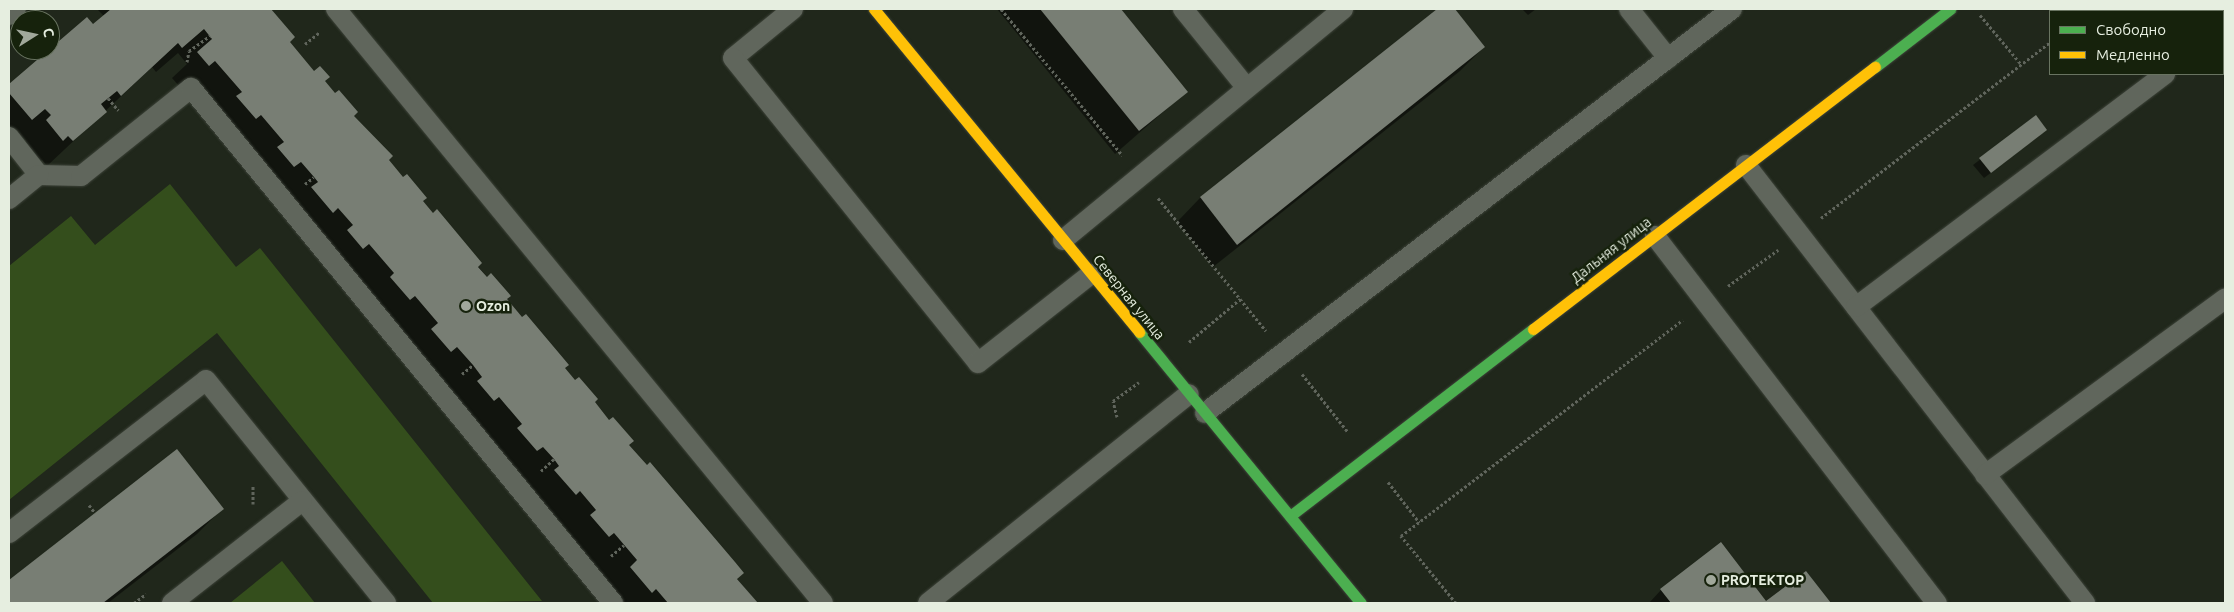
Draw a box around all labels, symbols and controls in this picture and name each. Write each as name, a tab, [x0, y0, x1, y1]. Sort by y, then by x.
north arrow	[10, 10, 60, 60]
legend	[2049, 10, 2224, 75]
text: Свободно	[2096, 21, 2166, 38]
text: С	[40, 27, 57, 38]
text: Медленно	[2096, 46, 2170, 63]
street label: Дальняя улица	[1568, 213, 1654, 287]
street label: Северная улица	[1090, 251, 1168, 343]
place label: Ozon	[476, 298, 510, 314]
marker: Ozon	[460, 300, 472, 312]
place label: PROТЕКТОР	[1721, 572, 1804, 588]
marker: PROТЕКТОР	[1705, 574, 1717, 586]

